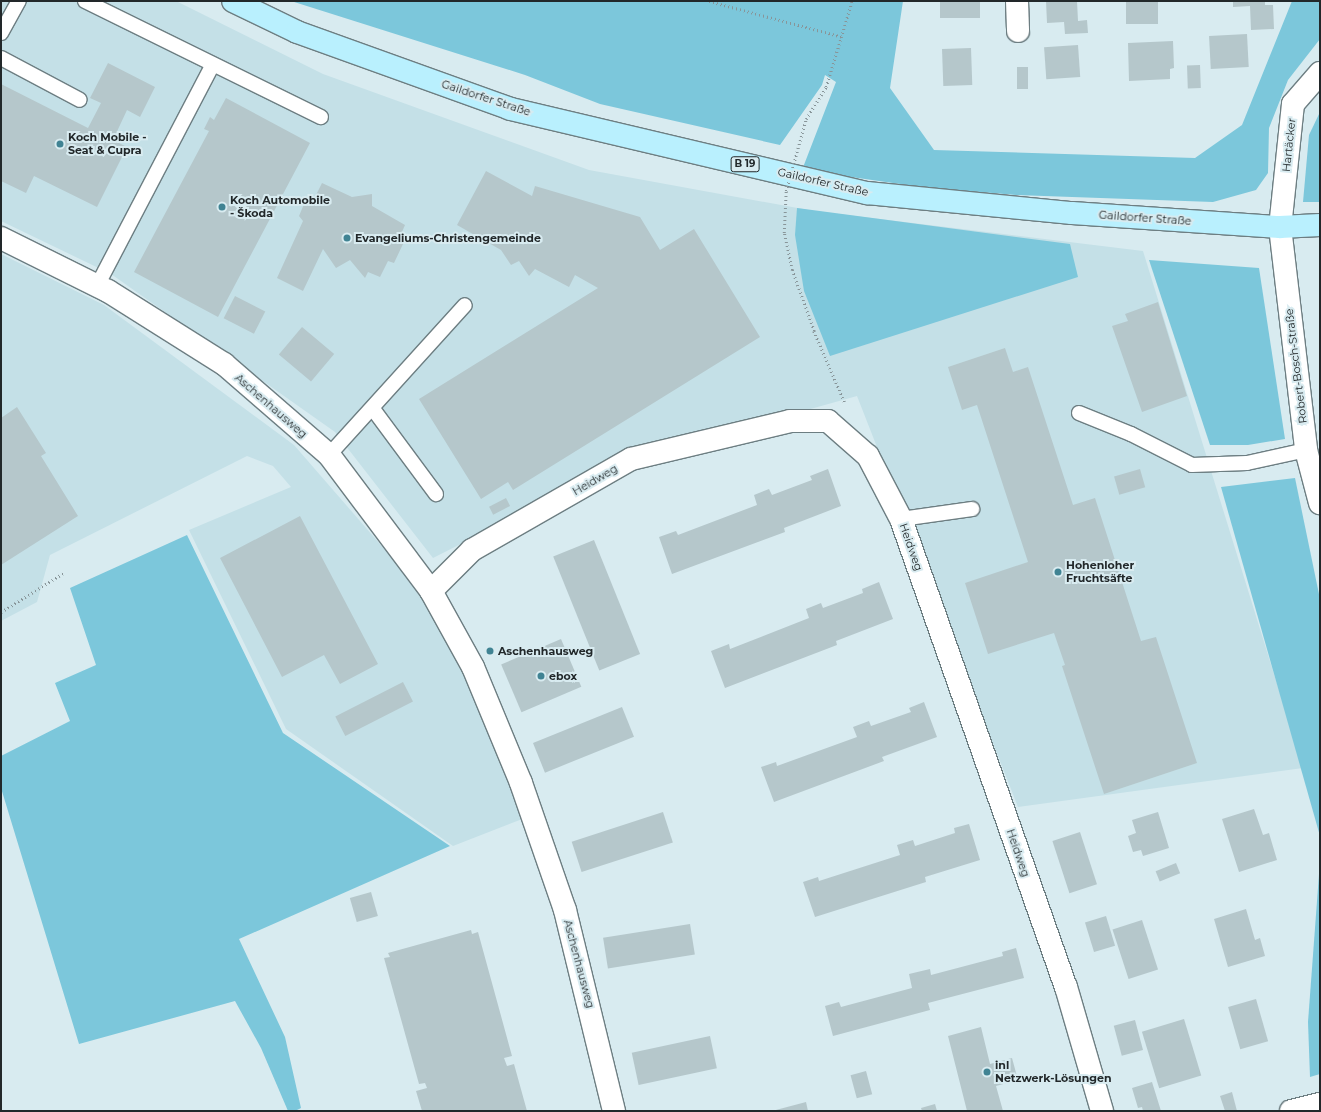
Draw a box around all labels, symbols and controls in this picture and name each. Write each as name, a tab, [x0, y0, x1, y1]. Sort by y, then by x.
street label: Gaildorfer Straße	[440, 77, 532, 119]
street label: Hartäcker	[1280, 117, 1298, 173]
place label: Koch Mobile - Seat & Cupra	[68, 131, 147, 157]
marker: Koch Mobile - Seat & Cupra	[55, 139, 65, 149]
road number: B 19	[730, 156, 760, 172]
street label: Gaildorfer Straße	[776, 165, 870, 199]
place label: Koch Automobile - Škoda	[230, 194, 330, 220]
marker: Koch Automobile - Škoda	[217, 202, 227, 212]
street label: Gaildorfer Straße	[1098, 208, 1192, 228]
place label: Evangeliums-Christengemeinde	[355, 231, 541, 245]
marker: Evangeliums-Christengemeinde	[342, 233, 352, 243]
street label: Robert-Bosch-Straße	[1282, 308, 1310, 424]
street label: Aschenhausweg	[232, 371, 310, 441]
street label: Heidweg	[570, 462, 620, 498]
street label: Heidweg	[897, 521, 925, 573]
place label: Hohenloher Fruchtsäfte	[1066, 559, 1134, 585]
marker: Hohenloher Fruchtsäfte	[1053, 567, 1063, 577]
place label: Aschenhausweg	[498, 644, 593, 658]
marker: Aschenhausweg	[485, 646, 495, 656]
place label: ebox	[549, 669, 577, 683]
marker: ebox	[536, 671, 546, 681]
street label: Heidweg	[1004, 827, 1032, 879]
street label: Aschenhausweg	[561, 918, 597, 1010]
place label: inl Netzwerk-Lösungen	[995, 1059, 1112, 1085]
marker: inl Netzwerk-Lösungen	[982, 1067, 992, 1077]

